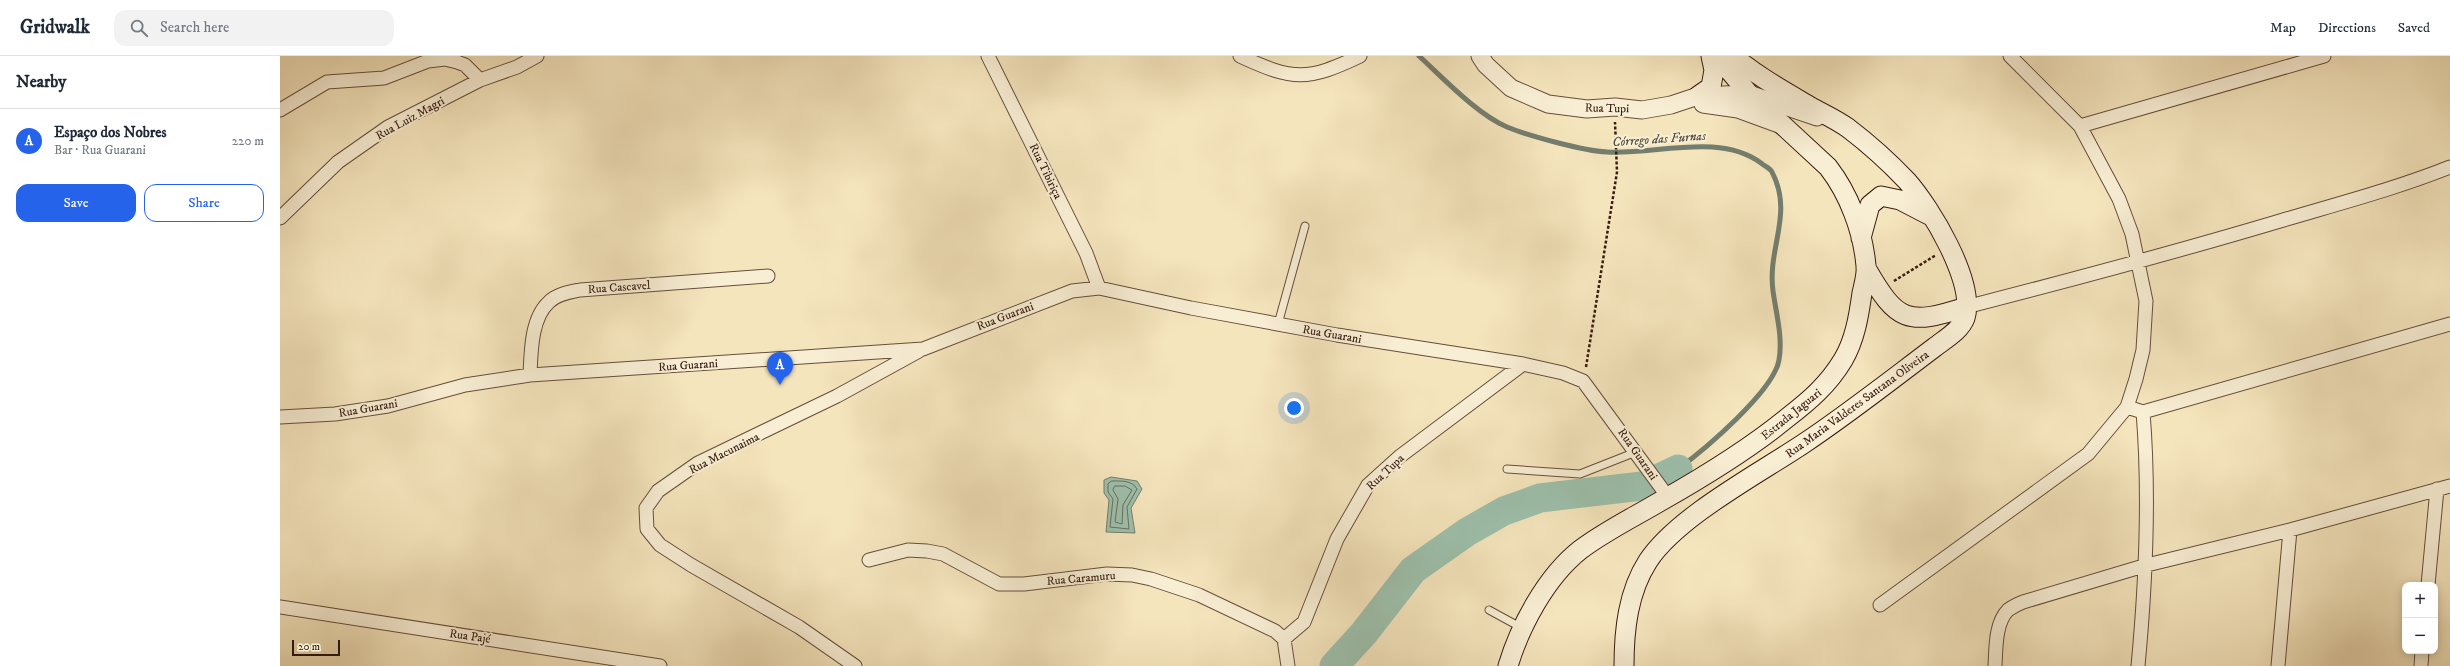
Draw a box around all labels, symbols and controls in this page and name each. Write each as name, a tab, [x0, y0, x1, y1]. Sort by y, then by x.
search box	[114, 10, 394, 46]
text: Gridwalk	[20, 16, 90, 39]
icon: search	[128, 17, 150, 39]
text: Search here	[160, 18, 229, 37]
text: Map	[2270, 19, 2296, 37]
text: Directions	[2318, 19, 2376, 37]
text: Saved	[2398, 19, 2430, 37]
text: Nearby	[16, 71, 66, 93]
street label: Rua Luiz Magri	[373, 93, 447, 143]
street label: Rua Tupi	[1585, 101, 1629, 116]
text: Espaço dos Nobres	[54, 123, 167, 142]
water label: Córrego das Furnas	[1612, 128, 1707, 150]
text: A	[25, 133, 33, 149]
text: 220 m	[232, 133, 264, 149]
street label: Rua Tibiriça	[1026, 141, 1066, 202]
text: Bar · Rua Guarani	[54, 142, 146, 158]
button: Save	[16, 184, 136, 222]
button: Share	[144, 184, 264, 222]
street label: Rua Cascavel	[587, 278, 651, 297]
street label: Rua Guarani	[975, 299, 1036, 334]
street label: Rua Guarani	[1301, 322, 1363, 347]
street label: Rua Maria Valderes Santana Oliveira	[1783, 347, 1933, 462]
pin: A	[767, 352, 793, 385]
street label: Rua Guarani	[658, 356, 718, 375]
street label: Estrada Jaguari	[1758, 385, 1825, 443]
street label: Rua Guarani	[337, 396, 399, 421]
your location	[1284, 398, 1304, 418]
street label: Rua Guarani	[1614, 426, 1661, 483]
street label: Rua Macunaima	[686, 429, 763, 478]
street label: Rua Tupa	[1363, 450, 1408, 494]
street label: Rua Caramuru	[1046, 568, 1116, 589]
map controls	[2402, 582, 2438, 654]
button: +	[2402, 582, 2438, 618]
button: −	[2402, 618, 2438, 654]
street label: Rua Pajé	[448, 626, 491, 647]
scale bar	[292, 638, 340, 657]
text: 20 m	[298, 640, 320, 654]

